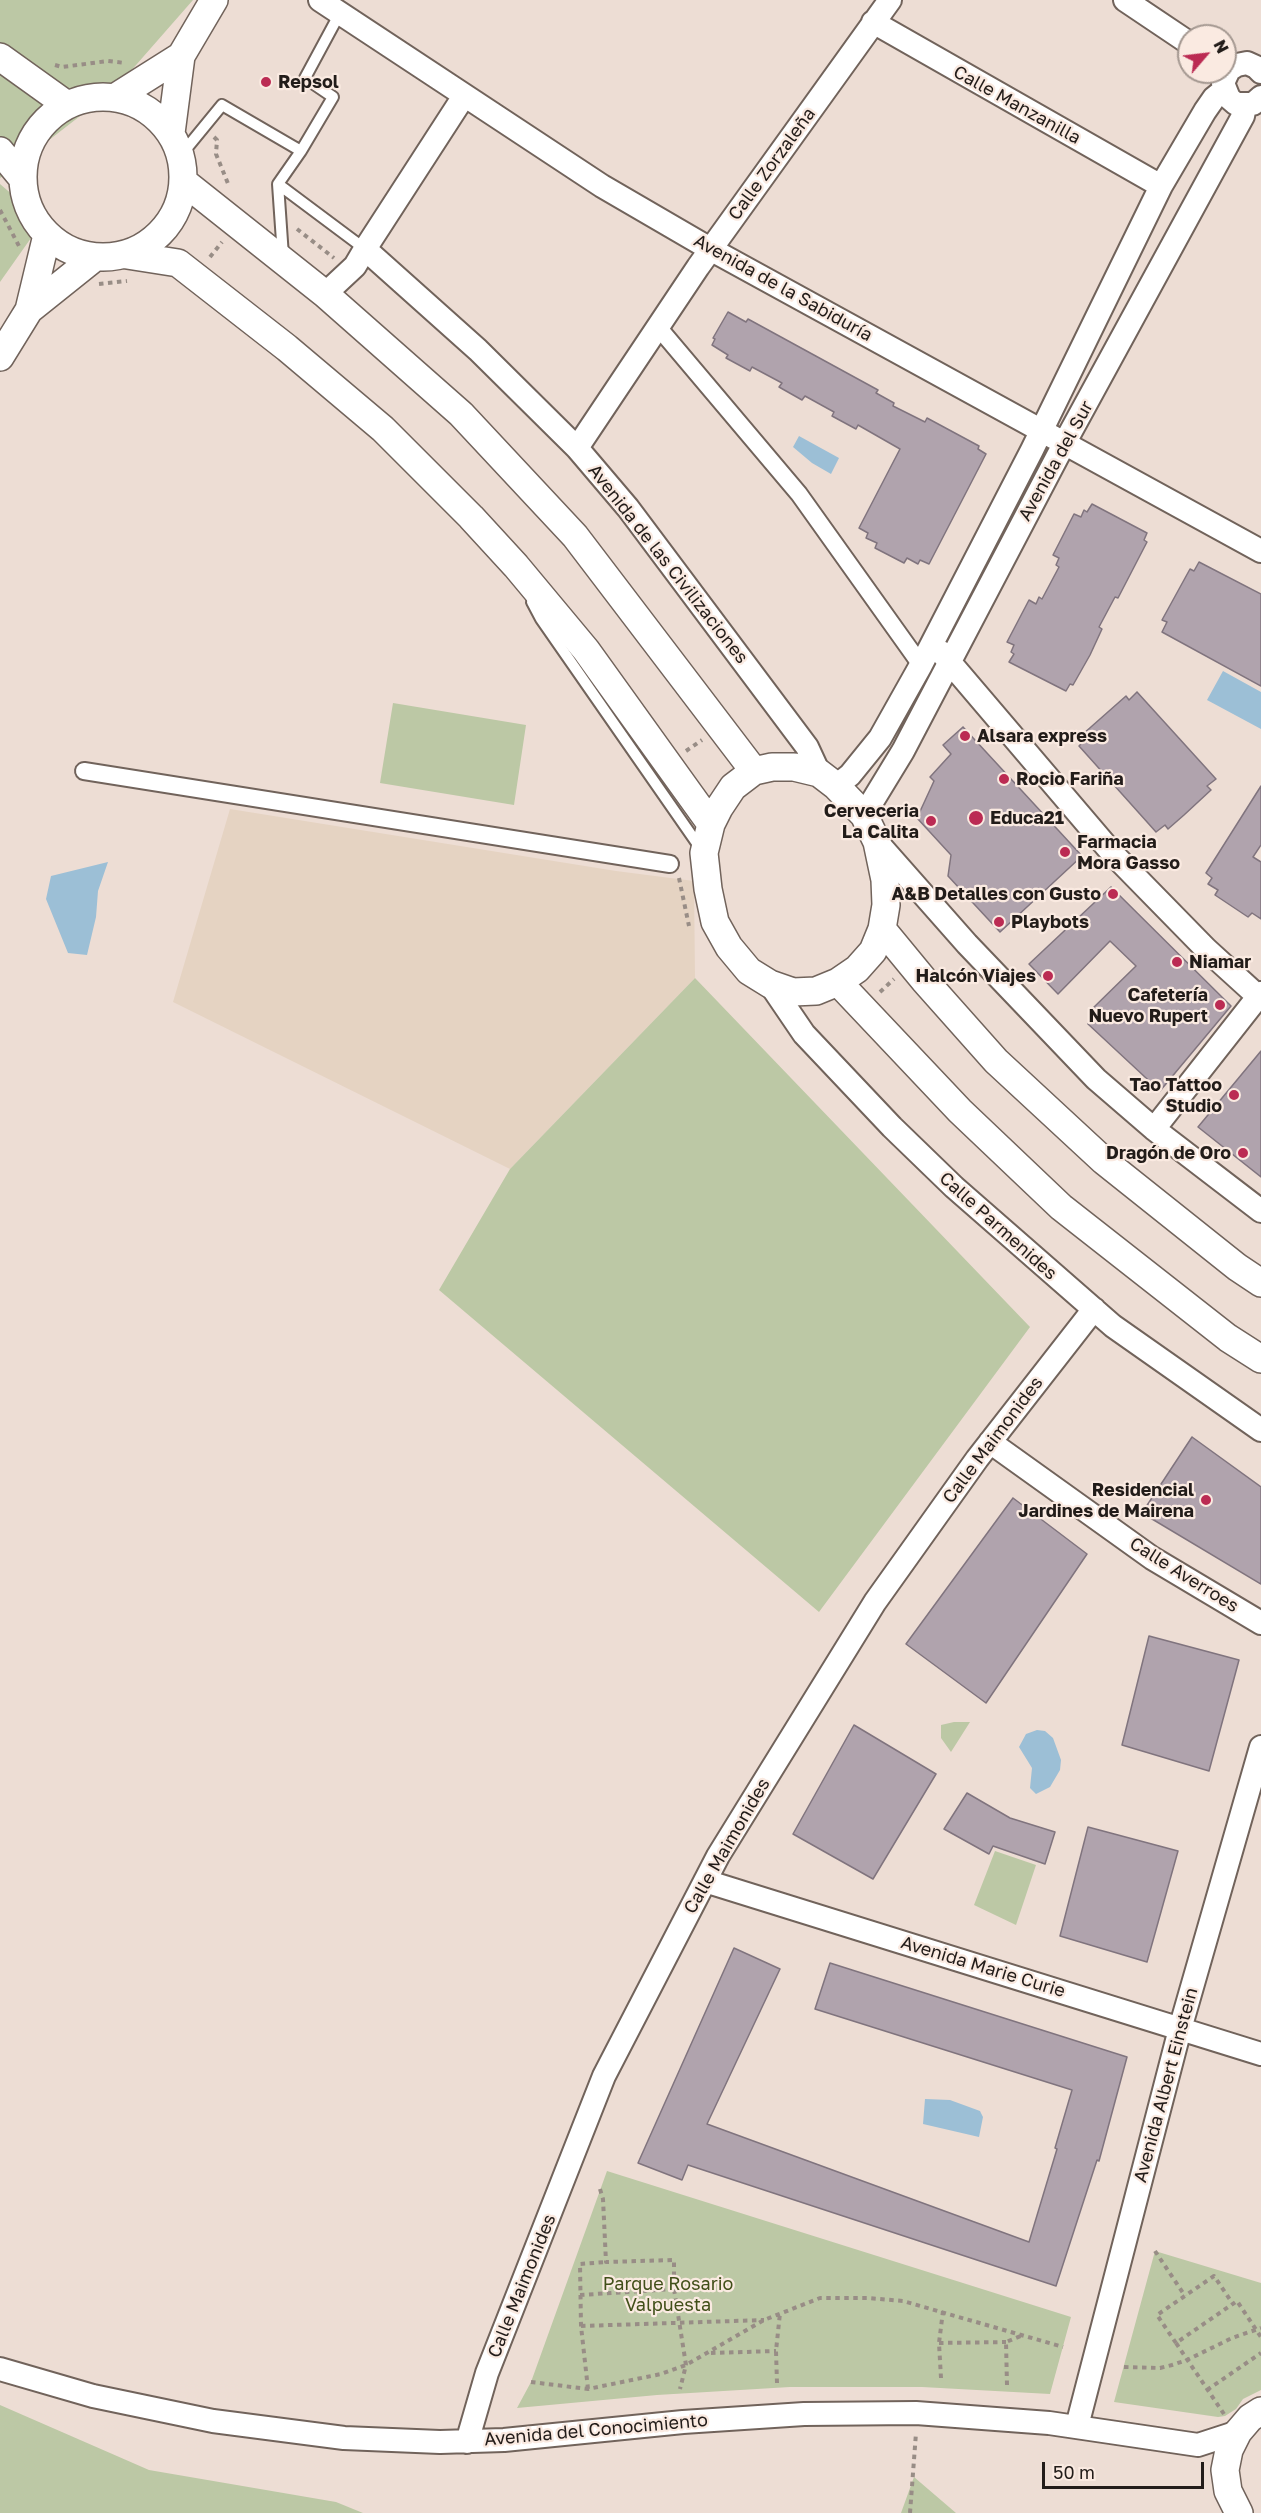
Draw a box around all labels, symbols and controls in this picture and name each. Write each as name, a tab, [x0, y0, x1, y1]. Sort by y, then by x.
north arrow	[1177, 24, 1237, 84]
text: N	[1209, 36, 1233, 57]
street label: Calle Manzanilla	[950, 61, 1084, 149]
place label: Repsol	[278, 71, 339, 93]
marker: Repsol	[259, 75, 273, 89]
street label: Calle Zorzaleña	[724, 104, 820, 224]
street label: Avenida de la Sabiduría	[690, 230, 876, 346]
street label: Avenida del Sur	[1014, 397, 1098, 525]
street label: Avenida de las Civilizaciones	[583, 460, 753, 668]
place label: Alsara express	[977, 725, 1107, 747]
marker: Alsara express	[958, 729, 972, 743]
place label: Rocio Fariña	[1016, 768, 1124, 790]
marker: Rocio Fariña	[997, 772, 1011, 786]
place label: Cerveceria La Calita	[824, 800, 919, 842]
place label: Educa21	[990, 807, 1064, 829]
marker: Educa21	[967, 809, 985, 827]
marker: Cerveceria La Calita	[924, 814, 938, 828]
place label: Farmacia Mora Gasso	[1077, 831, 1180, 874]
marker: Farmacia Mora Gasso	[1058, 845, 1072, 859]
place label: A&B Detalles con Gusto	[892, 883, 1101, 905]
marker: A&B Detalles con Gusto	[1106, 887, 1120, 901]
place label: Playbots	[1011, 911, 1089, 933]
marker: Playbots	[992, 915, 1006, 929]
place label: Niamar	[1189, 951, 1251, 973]
marker: Niamar	[1170, 955, 1184, 969]
place label: Halcón Viajes	[916, 965, 1036, 987]
marker: Halcón Viajes	[1041, 969, 1055, 983]
place label: Cafetería Nuevo Rupert	[1088, 984, 1208, 1026]
marker: Cafetería Nuevo Rupert	[1213, 998, 1227, 1012]
place label: Tao Tattoo Studio	[1129, 1074, 1222, 1116]
marker: Tao Tattoo Studio	[1227, 1088, 1241, 1102]
place label: Dragón de Oro	[1106, 1142, 1231, 1164]
marker: Dragón de Oro	[1236, 1146, 1250, 1160]
street label: Calle Parmenides	[935, 1168, 1061, 1284]
street label: Calle Maimonides	[938, 1372, 1048, 1508]
place label: Residencial Jardines de Mairena	[1018, 1479, 1194, 1522]
marker: Residencial Jardines de Mairena	[1199, 1493, 1213, 1507]
street label: Calle Averroes	[1125, 1533, 1243, 1617]
street label: Calle Maimonides	[679, 1774, 775, 1918]
street label: Avenida Marie Curie	[898, 1932, 1068, 2002]
street label: Avenida Albert Einstein	[1130, 1985, 1202, 2185]
street label: Calle Maimonides	[483, 2211, 561, 2361]
park label: Parque Rosario Valpuesta	[603, 2273, 733, 2316]
street label: Avenida del Conocimiento	[483, 2409, 709, 2451]
scale bar	[1045, 2450, 1207, 2488]
text: 50 m	[1053, 2461, 1095, 2483]

